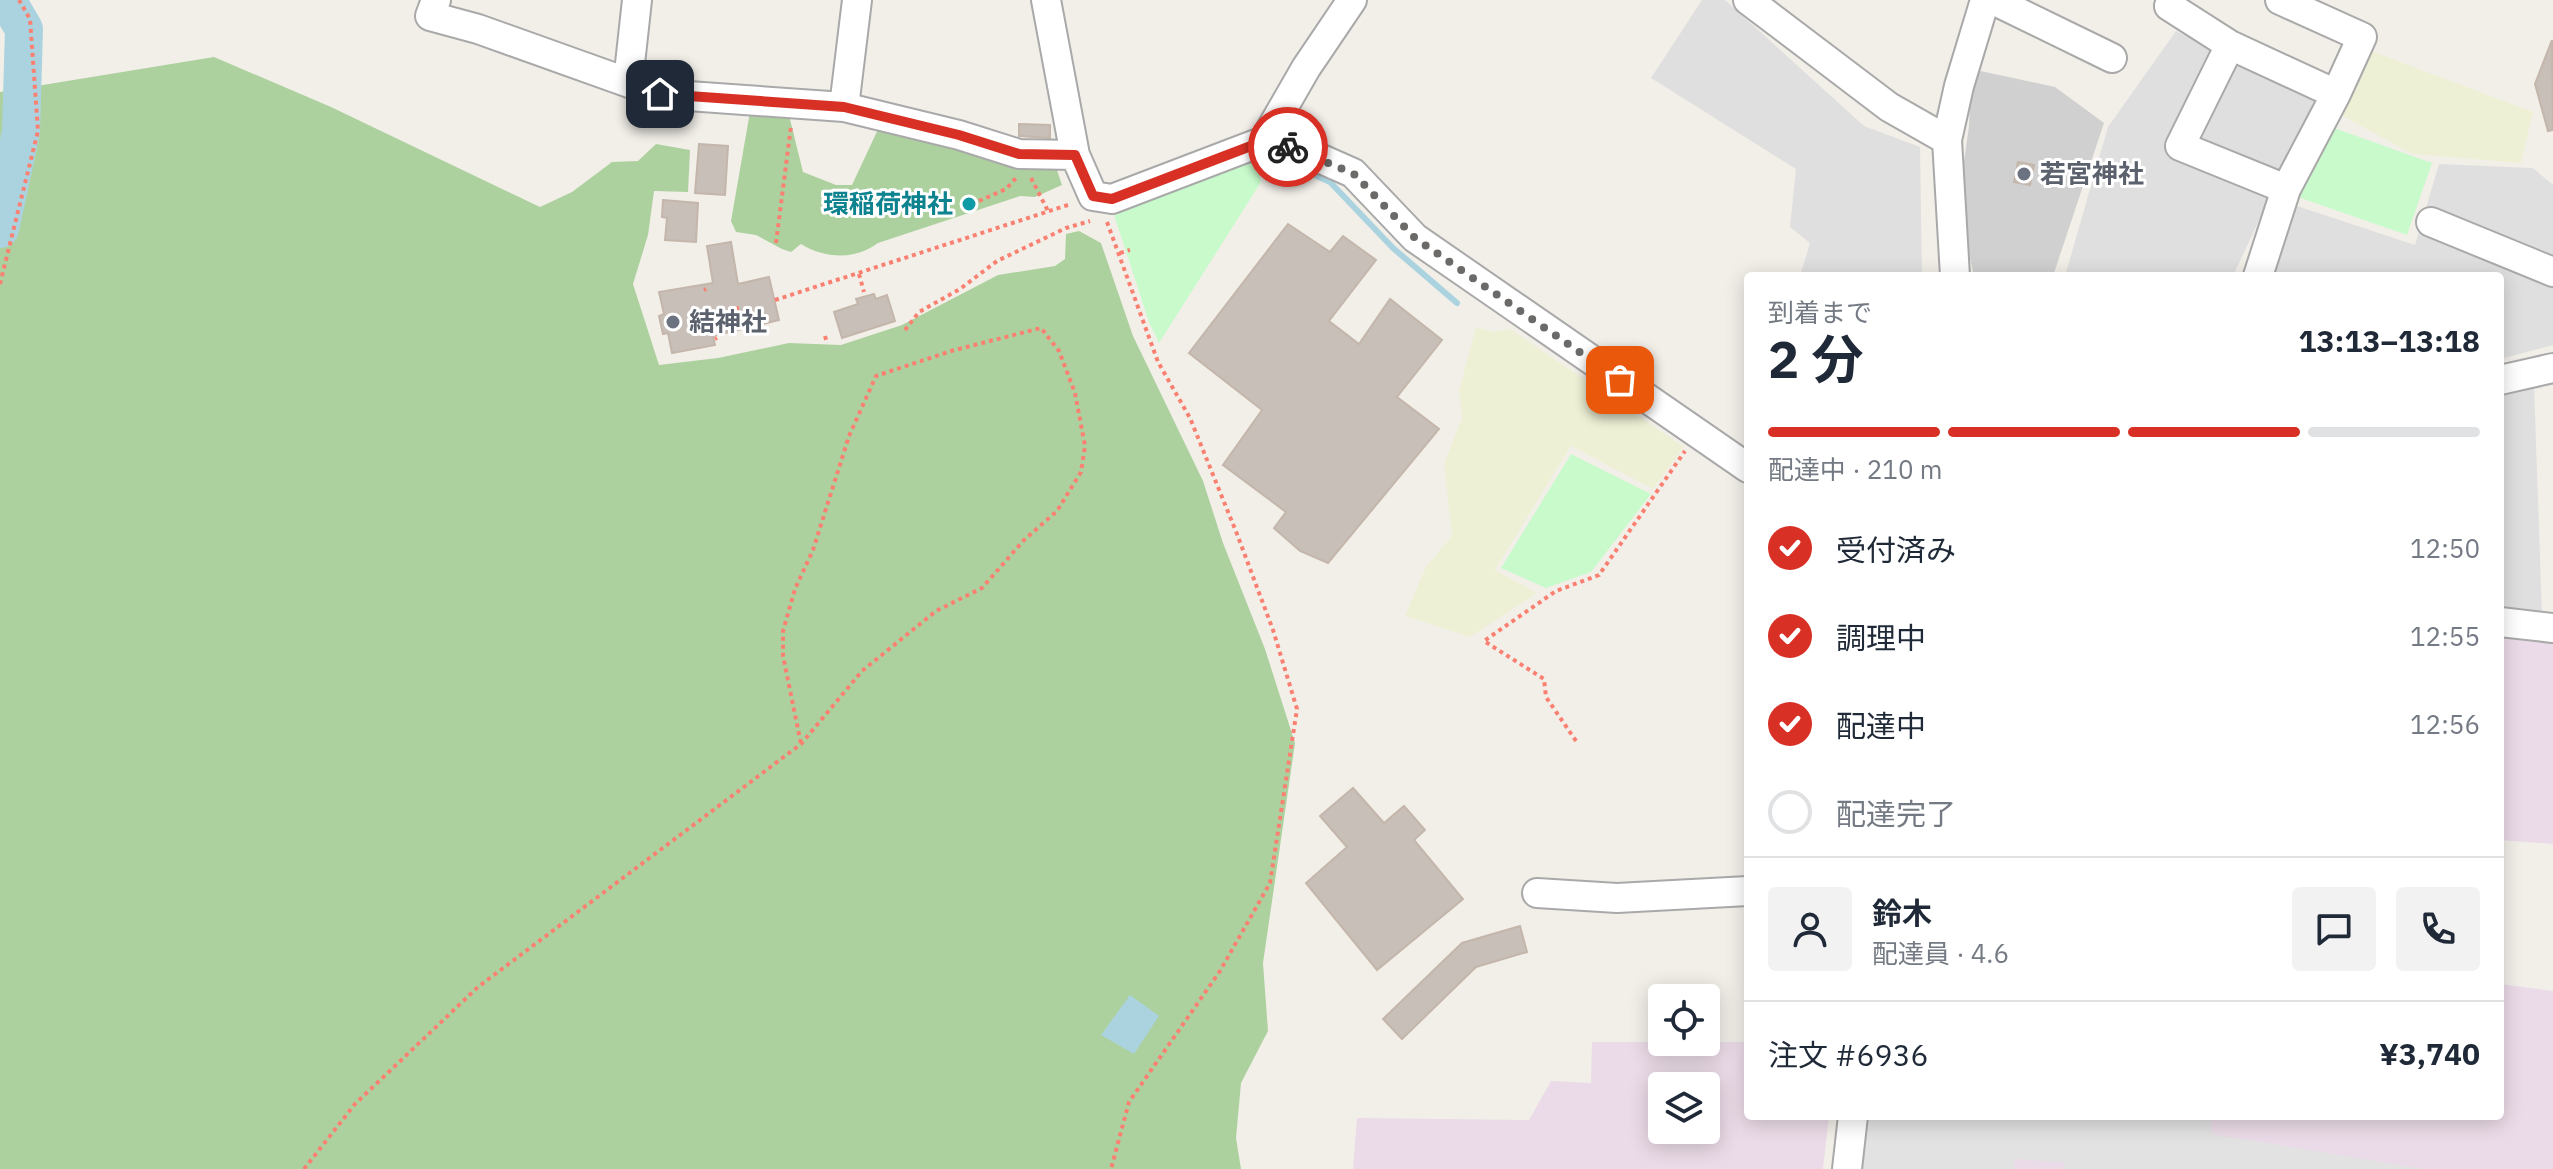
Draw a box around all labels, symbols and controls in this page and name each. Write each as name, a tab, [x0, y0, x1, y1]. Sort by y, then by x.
pin	[626, 60, 694, 128]
icon: home	[638, 72, 682, 116]
courier	[1248, 107, 1328, 187]
icon: bike	[1266, 125, 1310, 169]
place label: 若宮神社	[2040, 156, 2144, 190]
marker: 若宮神社	[2015, 165, 2033, 183]
place label: 環稲荷神社	[823, 186, 953, 220]
marker: 環稲荷神社	[960, 195, 978, 213]
text: 到着まで	[1768, 295, 1872, 329]
place label: 結神社	[689, 304, 767, 338]
marker: 結神社	[664, 313, 682, 331]
text: 13:13–13:18	[2299, 321, 2480, 360]
text: 2 分	[1768, 325, 1863, 392]
pin	[1586, 346, 1654, 414]
icon: bag	[1598, 358, 1642, 402]
text: 配達中 · 210 m	[1768, 452, 1942, 486]
icon: check	[1768, 526, 1812, 570]
text: 受付済み	[1836, 530, 1956, 569]
text: 12:50	[2410, 531, 2480, 565]
icon: check	[1768, 614, 1812, 658]
text: 調理中	[1836, 618, 1926, 657]
text: 12:55	[2410, 619, 2480, 653]
icon: check	[1768, 702, 1812, 746]
text: 配達中	[1836, 706, 1926, 745]
text: 12:56	[2410, 707, 2480, 741]
text: 配達完了	[1836, 794, 1956, 833]
button: person	[1768, 887, 1852, 971]
button: chat	[2292, 887, 2376, 971]
button: phone	[2396, 887, 2480, 971]
text: 鈴木	[1872, 893, 1932, 932]
text: 配達員 · 4.6	[1872, 936, 2009, 970]
map controls	[1648, 984, 1720, 1144]
button: locate	[1648, 984, 1720, 1056]
text: ¥3,740	[2379, 1034, 2480, 1073]
text: 注文 #6936	[1768, 1035, 1928, 1074]
button: layers	[1648, 1072, 1720, 1144]

